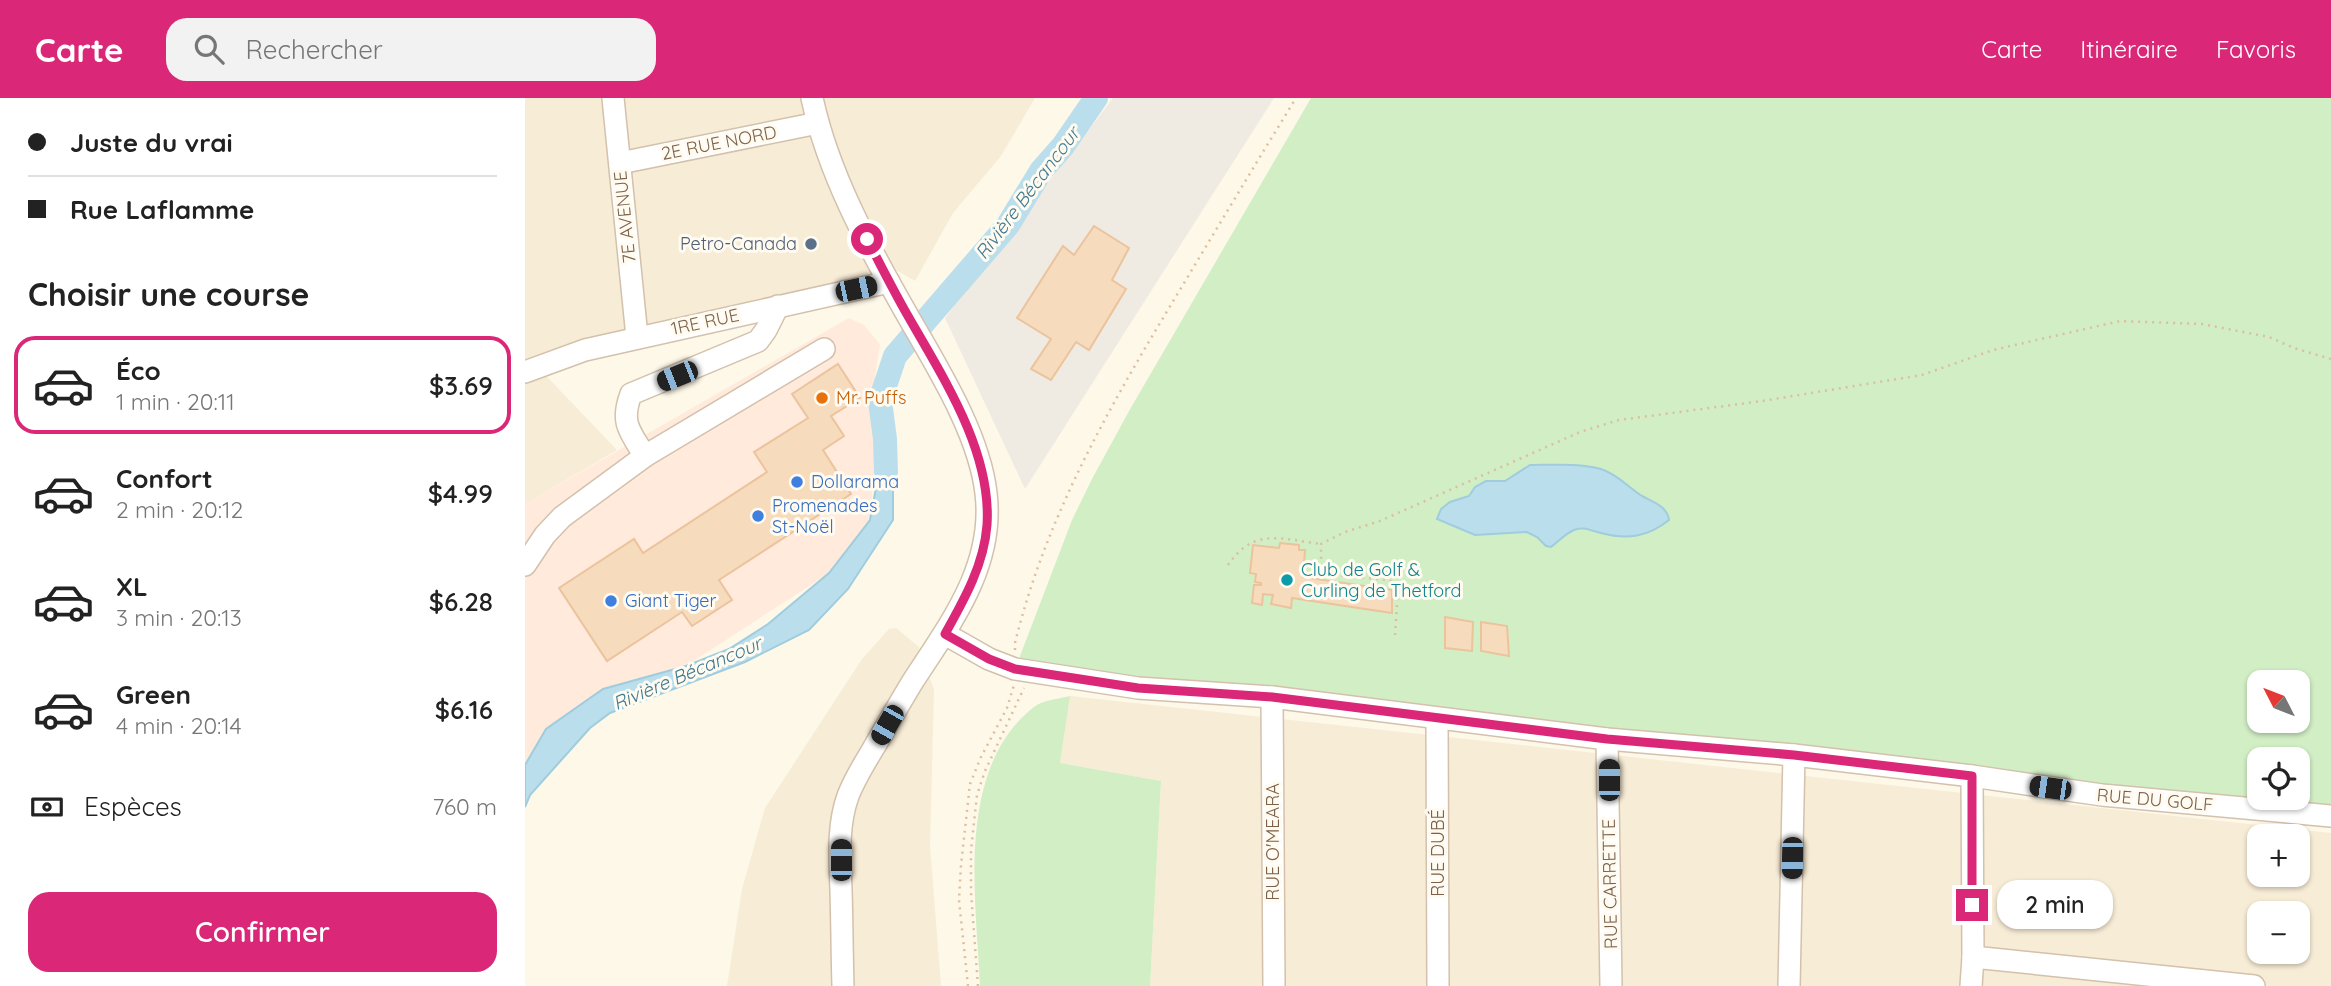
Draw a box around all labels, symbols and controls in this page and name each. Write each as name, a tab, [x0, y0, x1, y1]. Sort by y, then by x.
search box	[166, 18, 656, 81]
text: Carte	[35, 29, 124, 70]
icon: search	[190, 30, 228, 68]
text: Rechercher	[246, 33, 383, 66]
text: Carte	[1981, 34, 2042, 64]
text: Itinéraire	[2080, 34, 2178, 64]
text: Favoris	[2216, 34, 2296, 64]
street label: 2E RUE NORD	[659, 120, 779, 165]
water label: Rivière Bécancour	[969, 120, 1086, 264]
text: Juste du vrai	[70, 126, 233, 159]
street label: 7E AVENUE	[608, 170, 641, 264]
text: Rue Laflamme	[70, 193, 254, 226]
route start	[851, 223, 883, 255]
place label: Petro-Canada	[680, 232, 797, 255]
marker: Petro-Canada	[803, 236, 819, 252]
text: Choisir une course	[28, 274, 309, 314]
car	[834, 274, 879, 304]
street label: 1RE RUE	[669, 303, 741, 340]
icon: car	[32, 354, 95, 417]
text: Éco	[116, 354, 161, 387]
car	[654, 358, 701, 394]
text: $3.69	[429, 369, 493, 402]
place label: Mr. Puffs	[836, 386, 906, 409]
text: 1 min · 20:11	[116, 387, 235, 416]
marker: Mr. Puffs	[814, 390, 830, 406]
icon: car	[32, 462, 95, 525]
text: Confort	[116, 462, 213, 495]
place label: Dollarama	[811, 470, 899, 493]
marker: Dollarama	[789, 474, 805, 490]
text: $4.99	[428, 477, 493, 510]
place label: Promenades St-Noël	[772, 494, 878, 538]
text: 2 min · 20:12	[116, 495, 243, 524]
marker: Promenades St-Noël	[750, 508, 766, 524]
place label: Club de Golf & Curling de Thetford	[1301, 558, 1462, 602]
icon: car	[32, 570, 95, 633]
text: XL	[116, 570, 148, 603]
marker: Club de Golf & Curling de Thetford	[1279, 572, 1295, 588]
text: $6.28	[429, 585, 493, 618]
place label: Giant Tiger	[625, 589, 716, 612]
marker: Giant Tiger	[603, 593, 619, 609]
text: 3 min · 20:13	[116, 603, 242, 632]
water label: Rivière Bécancour	[609, 630, 767, 715]
north arrow	[2247, 670, 2310, 733]
map controls	[2247, 670, 2310, 964]
icon: car	[32, 678, 95, 741]
text: Green	[116, 678, 191, 711]
text: $6.16	[435, 693, 493, 726]
car	[868, 702, 907, 748]
text: 4 min · 20:14	[116, 711, 242, 740]
button: locate	[2247, 747, 2310, 810]
car	[1599, 759, 1620, 801]
car	[2028, 775, 2073, 801]
street label: RUE O'MEARA	[1261, 783, 1284, 901]
street label: RUE DU GOLF	[2096, 783, 2214, 816]
icon: cash	[28, 788, 66, 826]
text: Espèces	[84, 790, 182, 823]
text: 760 m	[433, 792, 497, 821]
street label: RUE DUBÉ	[1426, 809, 1449, 897]
street label: RUE CARRETTE	[1597, 819, 1622, 949]
button: +	[2247, 824, 2310, 887]
car	[1782, 837, 1803, 879]
car	[831, 839, 852, 881]
callout: 2 min	[1997, 880, 2112, 930]
route end	[1956, 889, 1988, 921]
text: 2 min	[2025, 890, 2085, 919]
button: Confirmer	[28, 892, 497, 972]
button: −	[2247, 901, 2310, 964]

